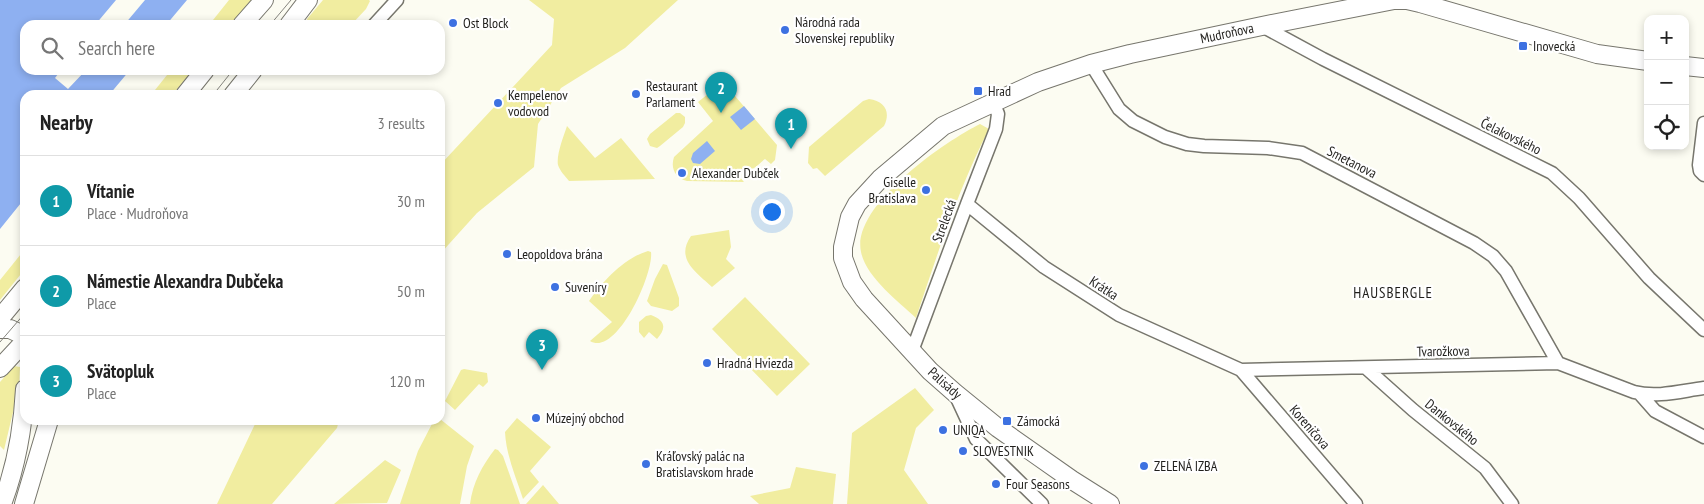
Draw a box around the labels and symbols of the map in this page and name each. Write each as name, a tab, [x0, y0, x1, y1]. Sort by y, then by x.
place label: Národná rada Slovenskej republiky	[795, 13, 895, 47]
place label: Ost Block	[463, 14, 509, 32]
marker: Ost Block	[447, 17, 459, 29]
street label: Mudroňova	[1199, 19, 1255, 47]
marker: Národná rada Slovenskej republiky	[779, 24, 791, 36]
place label: Inovecká	[1533, 37, 1575, 55]
marker: Inovecká	[1517, 40, 1529, 52]
pin: 2	[705, 72, 737, 113]
place label: Restaurant Parlament	[646, 77, 698, 111]
place label: Hrad	[988, 82, 1011, 100]
marker: Hrad	[972, 85, 984, 97]
place label: Kempelenov vodovod	[508, 86, 568, 120]
marker: Restaurant Parlament	[630, 88, 642, 100]
marker: Kempelenov vodovod	[492, 97, 504, 109]
pin: 1	[775, 108, 807, 149]
street label: Čelakovského	[1478, 114, 1544, 158]
street label: Smetanova	[1324, 142, 1380, 182]
place label: Alexander Dubček	[692, 164, 780, 182]
marker: Alexander Dubček	[676, 167, 688, 179]
place label: Giselle Bratislava	[868, 173, 916, 207]
marker: Giselle Bratislava	[920, 184, 932, 196]
street label: Strelecká	[928, 197, 960, 245]
your location	[759, 199, 785, 225]
place label: Leopoldova brána	[517, 245, 603, 263]
marker: Leopoldova brána	[501, 248, 513, 260]
street label: Krátka	[1086, 272, 1122, 304]
place label: Suveníry	[565, 278, 607, 296]
marker: Suveníry	[549, 281, 561, 293]
district label: HAUSBERGLE	[1353, 283, 1433, 302]
pin: 3	[526, 329, 558, 370]
street label: Tvarožkova	[1416, 342, 1470, 360]
place label: Hradná Hviezda	[717, 354, 793, 372]
marker: Hradná Hviezda	[701, 357, 713, 369]
street label: Palisády	[924, 363, 966, 403]
street label: Dankovského	[1422, 395, 1482, 449]
street label: Koreničova	[1286, 401, 1334, 453]
place label: Múzejný obchod	[546, 409, 624, 427]
marker: Múzejný obchod	[530, 412, 542, 424]
place label: Zámocká	[1017, 412, 1060, 430]
marker: Zámocká	[1001, 415, 1013, 427]
place label: UNIQA	[953, 421, 985, 439]
marker: UNIQA	[937, 424, 949, 436]
place label: SLOVESTNIK	[973, 442, 1034, 460]
marker: SLOVESTNIK	[957, 445, 969, 457]
place label: Kráľovský palác na Bratislavskom hrade	[656, 447, 754, 481]
place label: ZELENÁ IZBA	[1154, 457, 1218, 475]
marker: Kráľovský palác na Bratislavskom hrade	[640, 458, 652, 470]
marker: ZELENÁ IZBA	[1138, 460, 1150, 472]
place label: Four Seasons	[1006, 475, 1070, 493]
marker: Four Seasons	[990, 478, 1002, 490]

